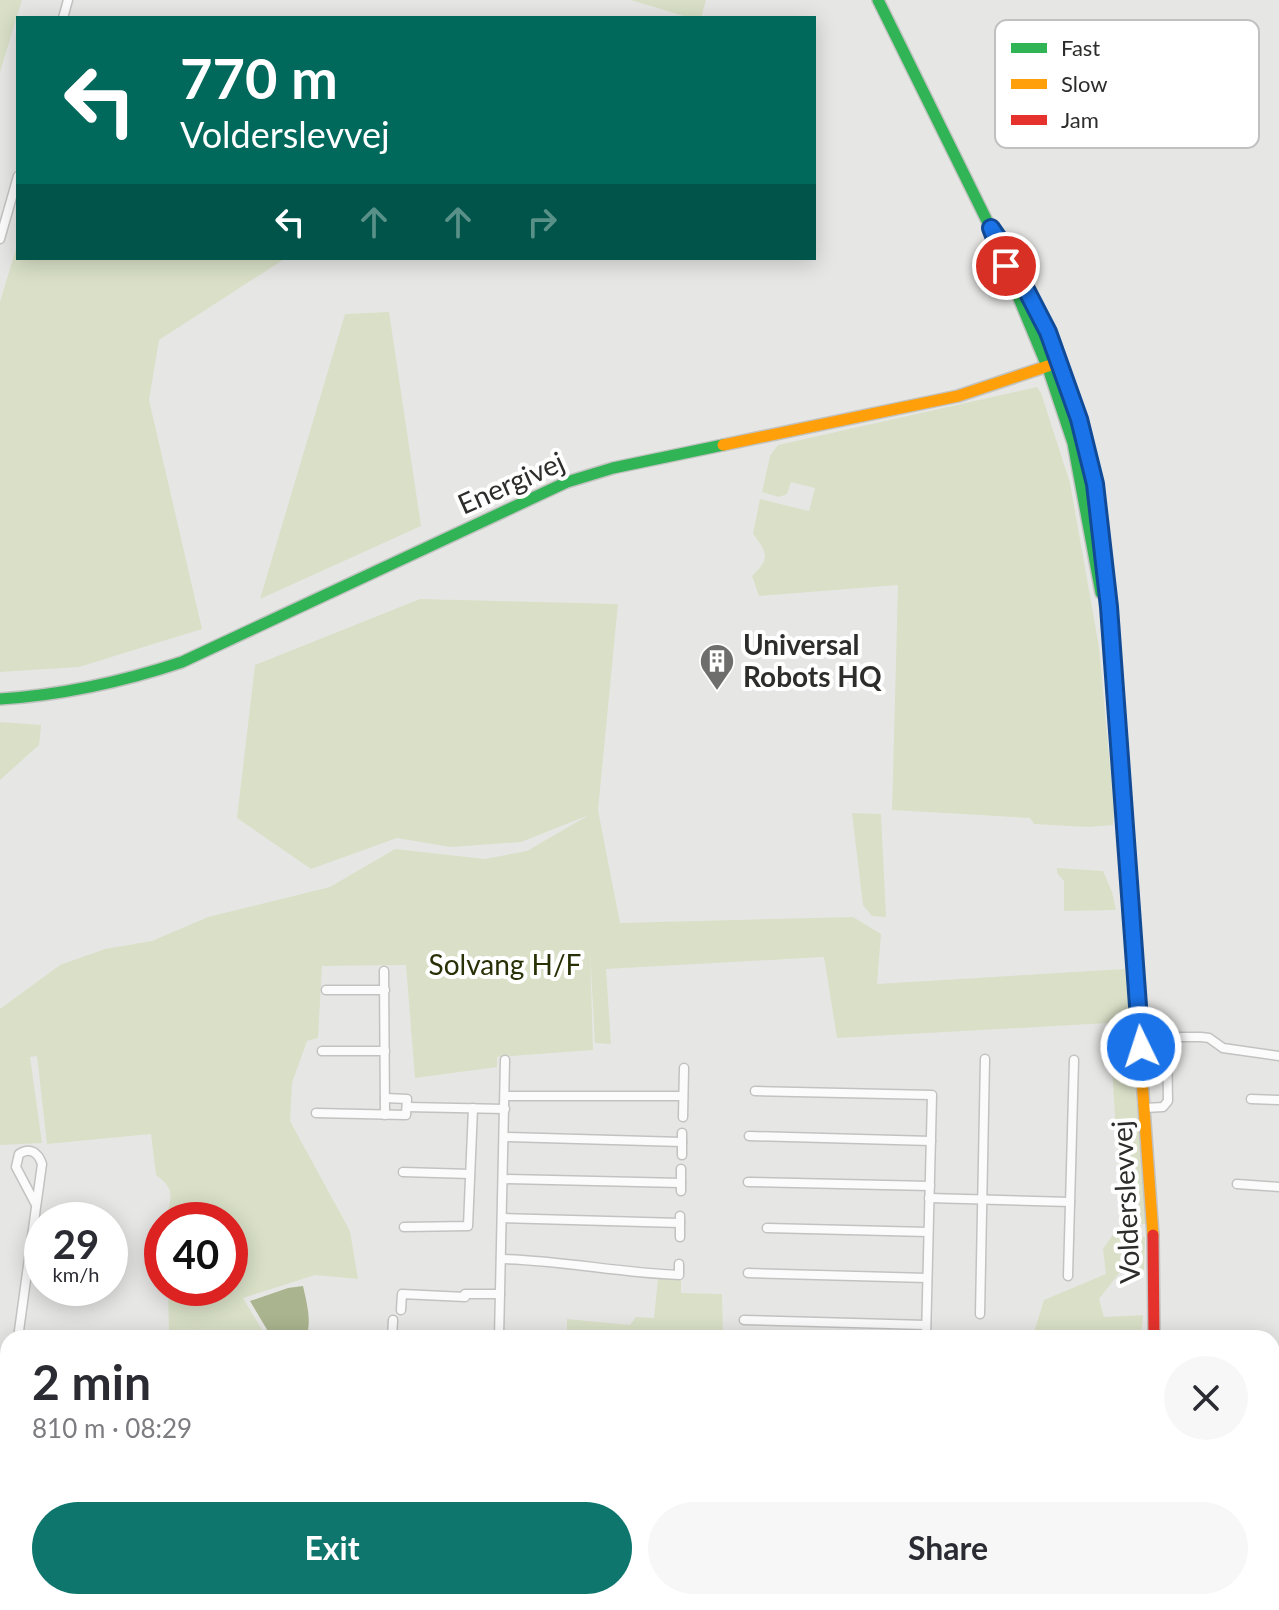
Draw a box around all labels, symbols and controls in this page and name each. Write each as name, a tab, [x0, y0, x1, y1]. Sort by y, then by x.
legend	[995, 20, 1259, 148]
text: Fast	[1061, 34, 1100, 61]
text: 770 m	[180, 44, 338, 111]
icon: left	[48, 48, 152, 152]
text: Slow	[1061, 70, 1108, 97]
text: Jam	[1061, 106, 1099, 133]
text: Volderslevvej	[180, 112, 390, 156]
icon: left	[268, 200, 312, 244]
icon: ahead	[352, 200, 396, 244]
icon: ahead	[436, 200, 480, 244]
icon: right	[520, 200, 564, 244]
pin	[972, 232, 1040, 300]
icon: arrive	[984, 244, 1028, 288]
street label: Energivej	[452, 444, 569, 521]
place label: Universal Robots HQ	[743, 627, 882, 693]
building icon: Universal Robots HQ	[698, 642, 736, 692]
park label: Solvang H/F	[429, 947, 581, 981]
position arrow	[1099, 1005, 1183, 1089]
street label: Volderslevvej	[1104, 1120, 1146, 1284]
speed limit sign: 40	[144, 1202, 248, 1306]
text: 29	[53, 1220, 99, 1268]
text: km/h	[53, 1262, 99, 1286]
text: 2 min	[32, 1353, 151, 1410]
button: close	[1164, 1356, 1248, 1440]
text: 810 m · 08:29	[32, 1412, 192, 1444]
button: Exit	[32, 1502, 632, 1594]
button: Share	[648, 1502, 1248, 1594]

